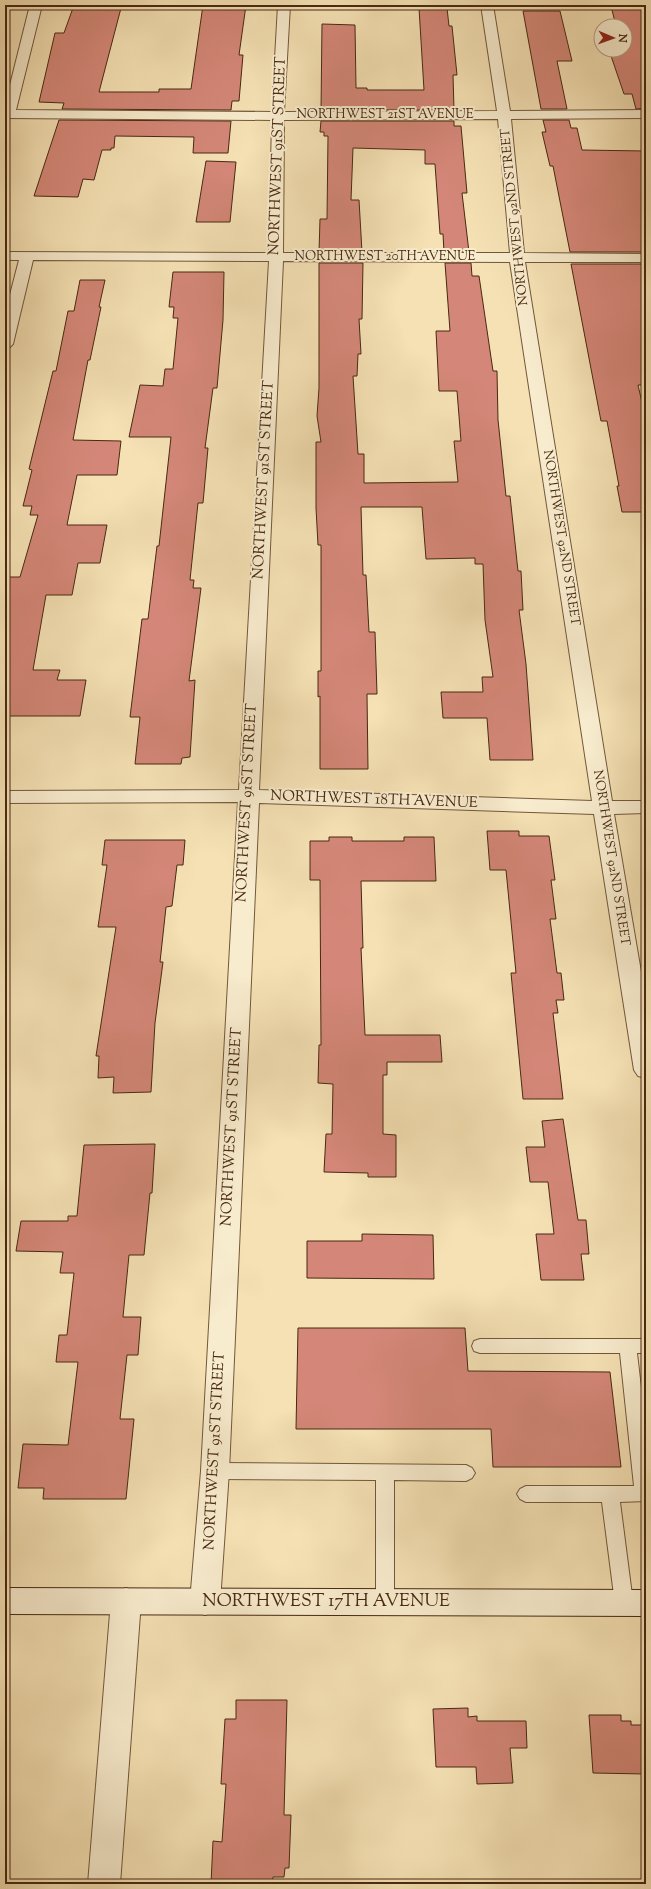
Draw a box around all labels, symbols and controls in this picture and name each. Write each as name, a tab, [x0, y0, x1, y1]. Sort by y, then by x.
north arrow	[593, 18, 633, 58]
text: N	[614, 33, 630, 43]
street label: NORTHWEST 91ST STREET	[264, 56, 292, 256]
street label: NORTHWEST 21ST AVENUE	[296, 106, 474, 124]
street label: NORTHWEST 92ND STREET	[497, 128, 533, 306]
street label: NORTHWEST 20TH AVENUE	[295, 248, 476, 266]
street label: NORTHWEST 91ST STREET	[248, 380, 280, 580]
street label: NORTHWEST 92ND STREET	[538, 449, 584, 627]
street label: NORTHWEST 91ST STREET	[231, 703, 263, 903]
street label: NORTHWEST 92ND STREET	[588, 769, 634, 947]
street label: NORTHWEST 18TH AVENUE	[270, 786, 478, 814]
street label: NORTHWEST 91ST STREET	[216, 1027, 248, 1227]
street label: NORTHWEST 91ST STREET	[199, 1351, 231, 1551]
street label: NORTHWEST 17TH AVENUE	[202, 1589, 450, 1615]

